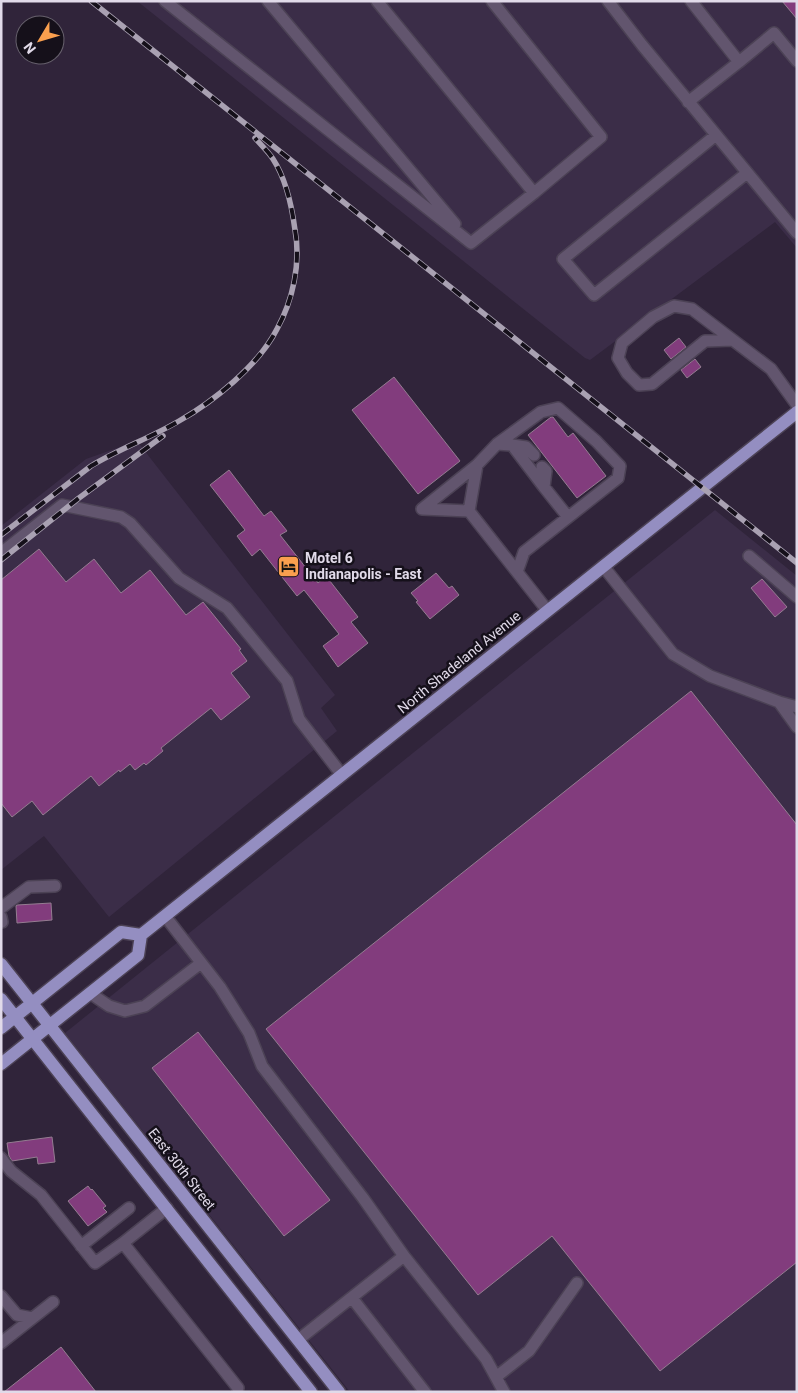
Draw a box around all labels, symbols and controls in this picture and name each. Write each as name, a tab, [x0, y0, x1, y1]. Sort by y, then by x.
north arrow	[15, 15, 65, 65]
text: N	[20, 39, 39, 57]
place label: Motel 6 Indianapolis - East	[305, 550, 422, 582]
hotel icon: Motel 6 Indianapolis - East	[277, 554, 301, 578]
street label: North Shadeland Avenue	[394, 607, 524, 717]
street label: East 30th Street	[145, 1125, 219, 1213]

